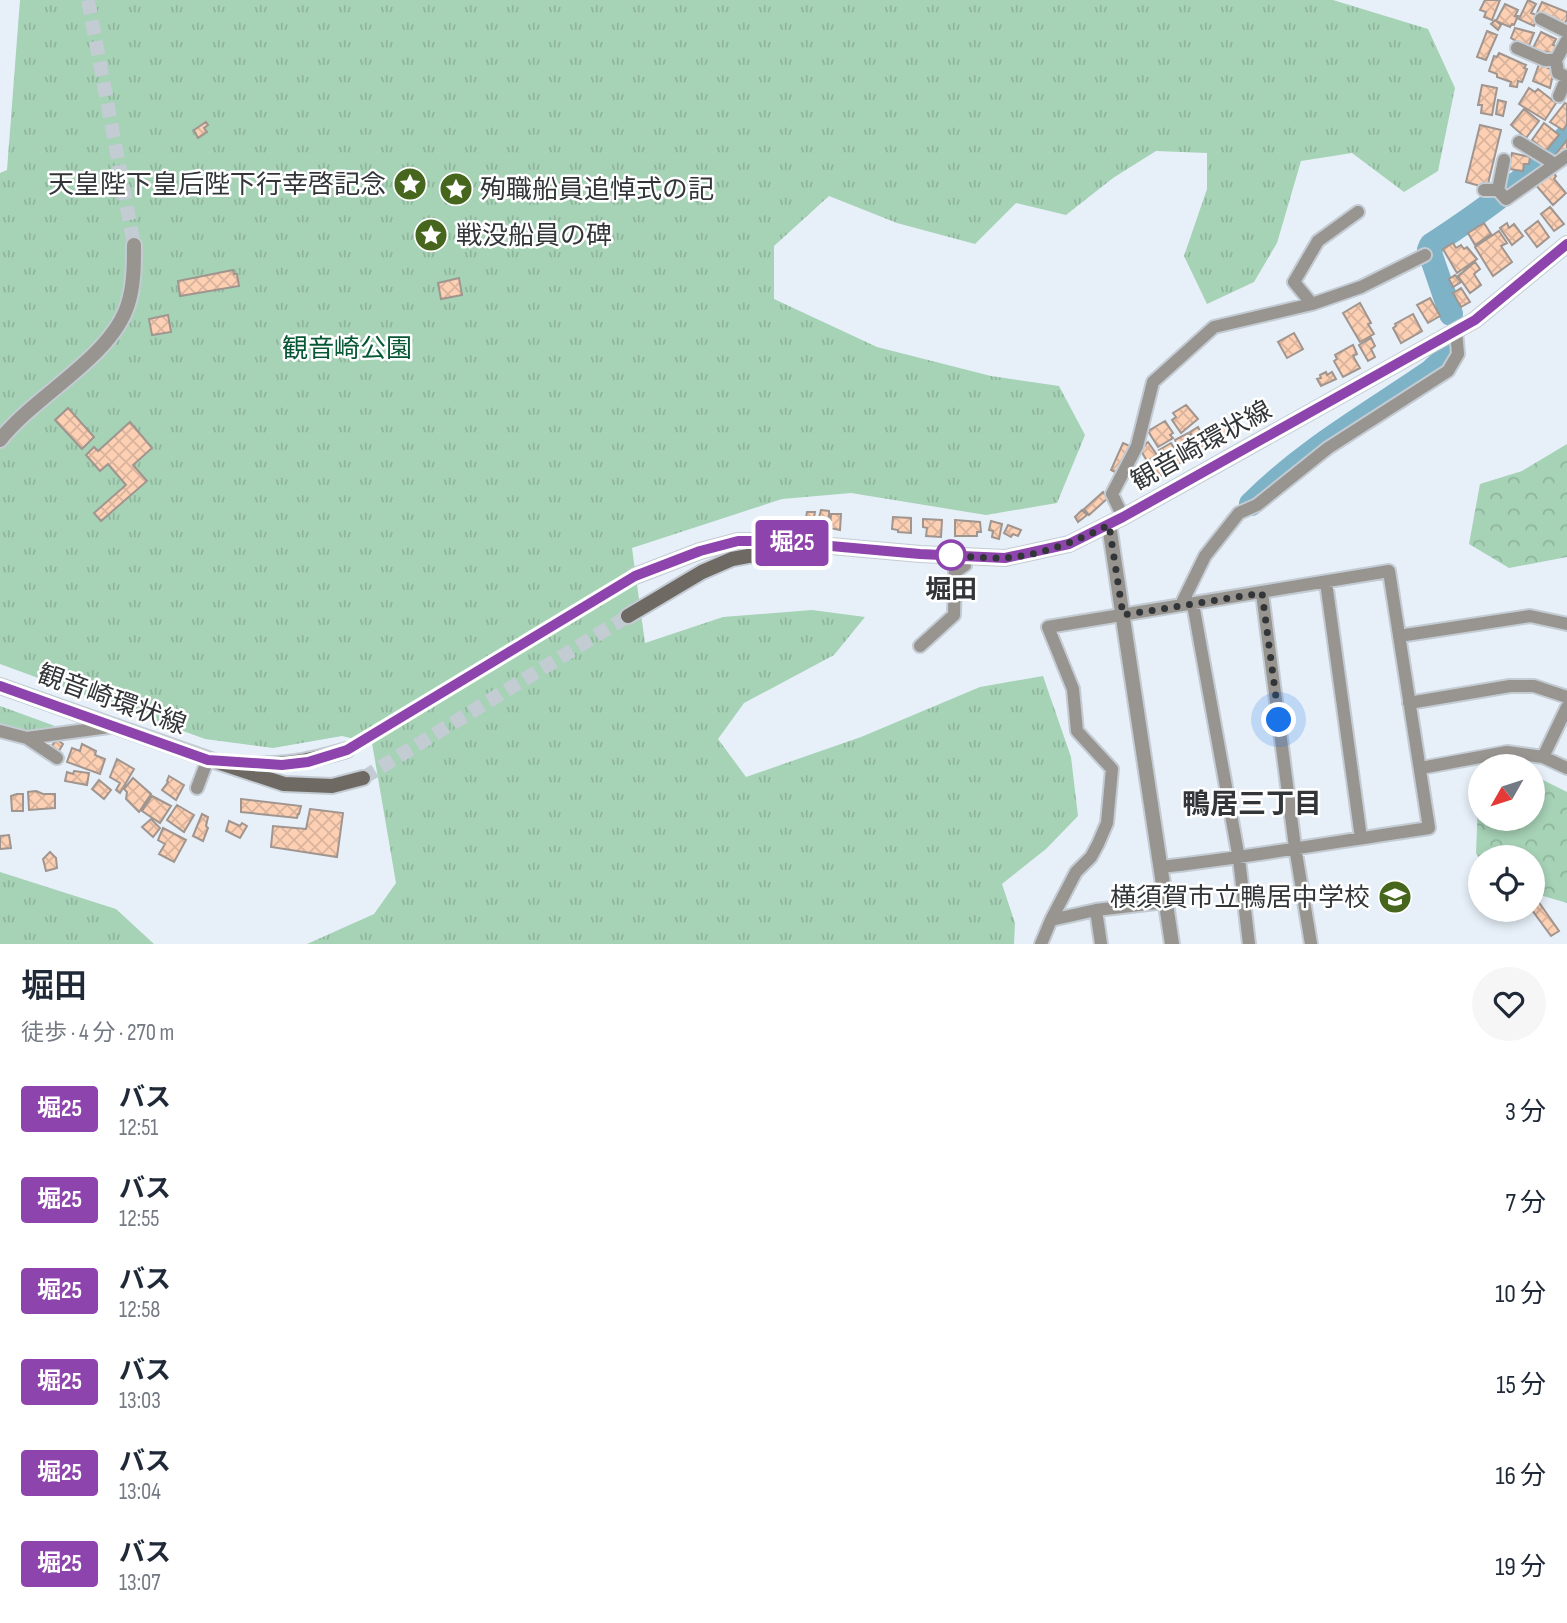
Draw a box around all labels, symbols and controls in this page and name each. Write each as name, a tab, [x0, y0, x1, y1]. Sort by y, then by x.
place icon: 天皇陛下皇后陛下行幸啓記念	[391, 165, 429, 203]
place label: 天皇陛下皇后陛下行幸啓記念	[48, 170, 386, 201]
place icon: 殉職船員追悼式の記	[437, 170, 475, 208]
place label: 殉職船員追悼式の記	[480, 175, 714, 206]
place icon: 戦没船員の碑	[412, 216, 450, 254]
place label: 戦没船員の碑	[456, 221, 612, 252]
park label: 観音崎公園	[282, 334, 412, 365]
street label: 観音崎環状線	[1126, 395, 1277, 498]
line badge: 堀25	[752, 520, 832, 566]
text: 堀25	[769, 528, 815, 557]
marker: 堀田	[936, 540, 966, 570]
place label: 堀田	[925, 575, 977, 606]
street label: 観音崎環状線	[33, 659, 190, 742]
your location	[1261, 702, 1296, 737]
north arrow	[1468, 754, 1545, 831]
map controls	[1468, 754, 1545, 922]
district label: 鴨居三丁目	[1182, 788, 1322, 821]
button: locate	[1468, 845, 1545, 922]
school or university icon: 横須賀市立鴨居中学校	[1376, 878, 1414, 916]
place label: 横須賀市立鴨居中学校	[1110, 883, 1370, 914]
text: 堀田	[21, 967, 87, 1007]
button: heart	[1472, 967, 1546, 1041]
text: 徒歩 · 4 分 · 270 m	[21, 1019, 174, 1047]
text: バス	[119, 1083, 171, 1114]
text: 堀25	[37, 1094, 82, 1123]
text: 3 分	[1505, 1097, 1546, 1128]
text: 12:51	[119, 1114, 158, 1142]
text: バス	[119, 1174, 171, 1205]
text: 堀25	[37, 1185, 82, 1214]
text: 7 分	[1505, 1188, 1546, 1219]
text: 12:55	[119, 1205, 160, 1233]
text: バス	[119, 1265, 171, 1296]
text: 堀25	[37, 1276, 82, 1305]
text: 10 分	[1495, 1279, 1546, 1310]
text: 12:58	[119, 1296, 160, 1324]
text: バス	[119, 1356, 171, 1387]
text: 堀25	[37, 1367, 82, 1396]
text: 15 分	[1496, 1370, 1546, 1401]
text: 13:03	[119, 1387, 161, 1415]
text: バス	[119, 1447, 171, 1478]
text: 堀25	[37, 1458, 82, 1487]
text: 16 分	[1495, 1461, 1546, 1492]
text: 13:04	[119, 1478, 161, 1506]
text: バス	[119, 1538, 171, 1569]
text: 堀25	[37, 1549, 82, 1578]
text: 19 分	[1495, 1552, 1546, 1583]
text: 13:07	[119, 1569, 160, 1597]

